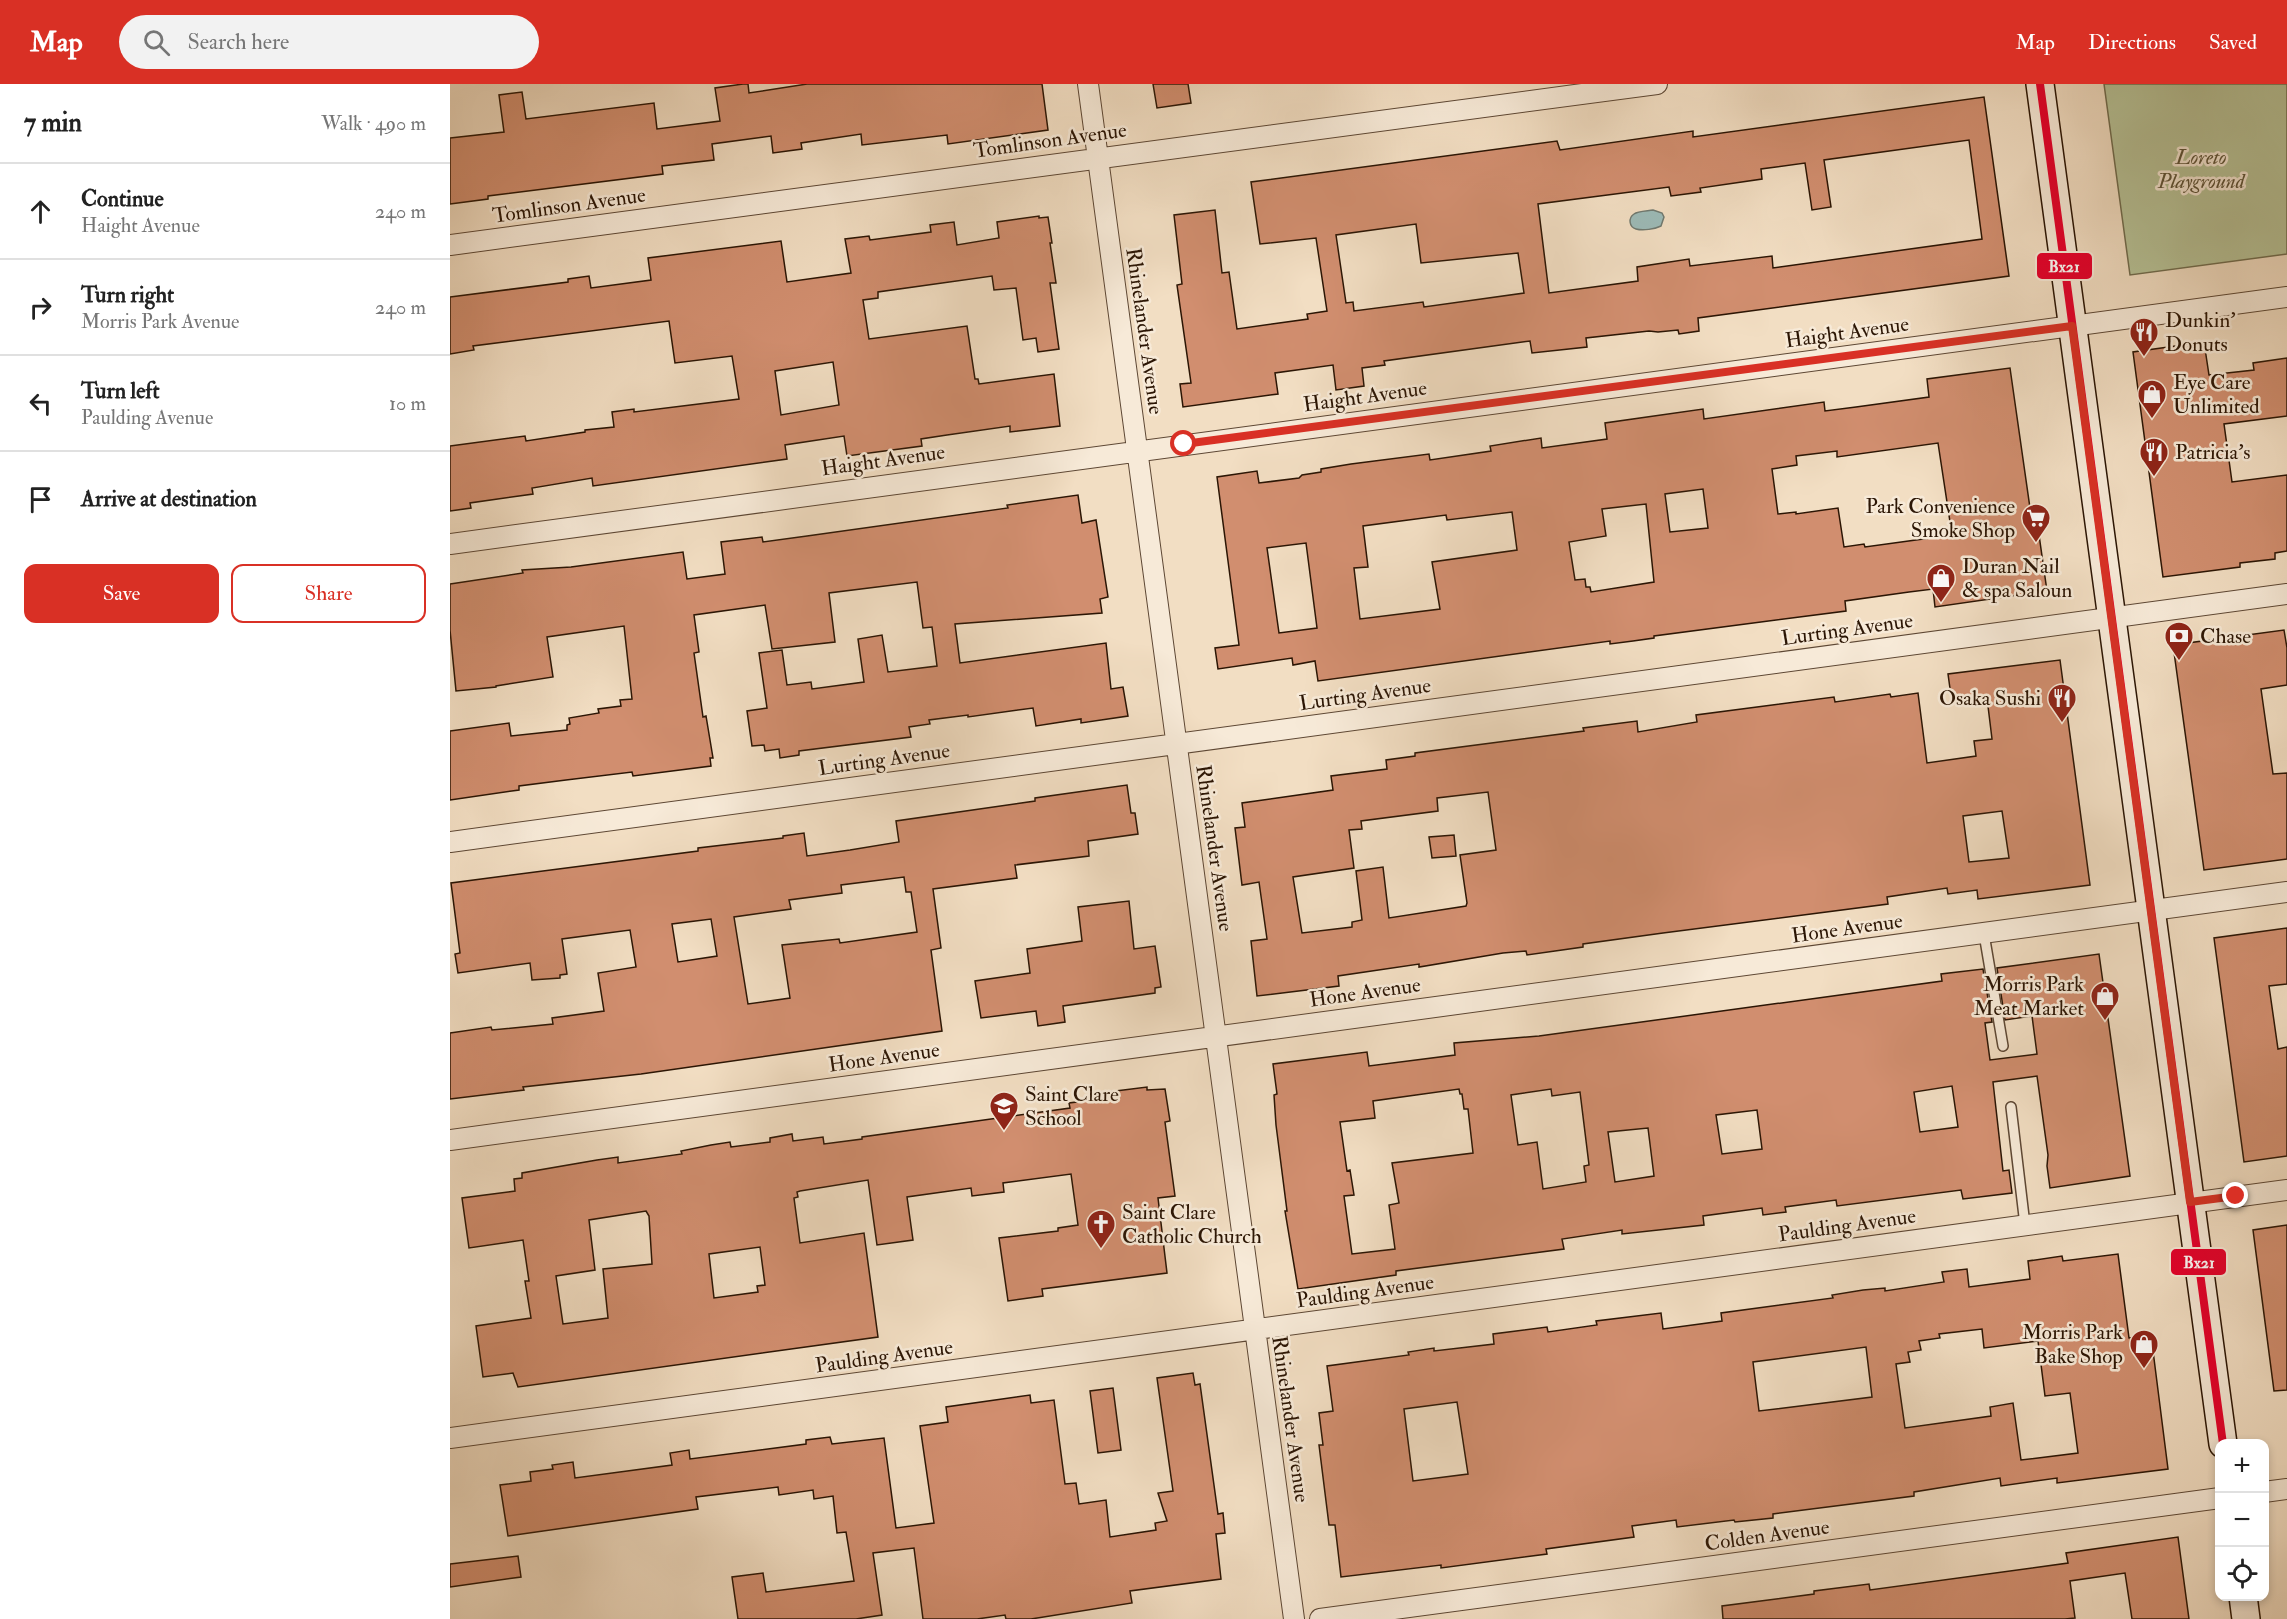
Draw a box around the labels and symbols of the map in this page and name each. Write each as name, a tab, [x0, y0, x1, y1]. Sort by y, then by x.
street label: Tomlinson Avenue	[972, 116, 1129, 165]
park label: Loreto Playground	[2157, 144, 2246, 195]
street label: Tomlinson Avenue	[491, 181, 648, 230]
street label: Rhinelander Avenue	[1119, 246, 1170, 416]
line badge: Bx21	[2036, 252, 2093, 280]
text: Bx21	[2048, 257, 2080, 277]
place label: Dunkin' Donuts	[2165, 307, 2236, 358]
street label: Haight Avenue	[1783, 310, 1911, 355]
restaurant icon: Dunkin' Donuts	[2128, 316, 2160, 358]
place label: Eye Care Unlimited	[2173, 369, 2260, 420]
street label: Haight Avenue	[1301, 374, 1429, 419]
shop icon: Eye Care Unlimited	[2136, 378, 2168, 420]
route start	[1170, 430, 1196, 456]
restaurant icon: Patricia's	[2138, 436, 2170, 478]
street label: Haight Avenue	[819, 438, 947, 483]
place label: Patricia's	[2175, 439, 2250, 466]
place label: Park Convenience Smoke Shop	[1866, 493, 2015, 544]
supermarket icon: Park Convenience Smoke Shop	[2020, 502, 2052, 544]
place label: Duran Nail & spa Saloun	[1962, 553, 2072, 604]
shop icon: Duran Nail & spa Saloun	[1925, 562, 1957, 604]
street label: Lurting Avenue	[1779, 607, 1915, 652]
bank icon: Chase	[2163, 620, 2195, 662]
place label: Chase	[2200, 623, 2251, 650]
street label: Lurting Avenue	[1297, 672, 1433, 717]
restaurant icon: Osaka Sushi	[2046, 682, 2078, 724]
place label: Osaka Sushi	[1939, 685, 2041, 712]
street label: Lurting Avenue	[816, 737, 952, 782]
street label: Rhinelander Avenue	[1189, 763, 1240, 933]
street label: Hone Avenue	[1790, 907, 1905, 950]
street label: Hone Avenue	[1308, 971, 1423, 1014]
place label: Morris Park Meat Market	[1974, 971, 2084, 1022]
shop icon: Morris Park Meat Market	[2089, 980, 2121, 1022]
street label: Hone Avenue	[827, 1036, 942, 1079]
place label: Saint Clare School	[1025, 1081, 1119, 1132]
school or university icon: Saint Clare School	[988, 1090, 1020, 1132]
route end	[2222, 1182, 2248, 1208]
place label: Saint Clare Catholic Church	[1122, 1199, 1262, 1250]
street label: Paulding Avenue	[1776, 1202, 1918, 1249]
church icon: Saint Clare Catholic Church	[1085, 1208, 1117, 1250]
line badge: Bx21	[2170, 1248, 2227, 1276]
text: Bx21	[2183, 1253, 2215, 1273]
street label: Paulding Avenue	[1294, 1268, 1436, 1315]
place label: Morris Park Bake Shop	[2022, 1319, 2123, 1370]
shop icon: Morris Park Bake Shop	[2128, 1328, 2160, 1370]
street label: Paulding Avenue	[813, 1333, 955, 1380]
street label: Rhinelander Avenue	[1265, 1334, 1316, 1504]
street label: Colden Avenue	[1703, 1513, 1831, 1558]

